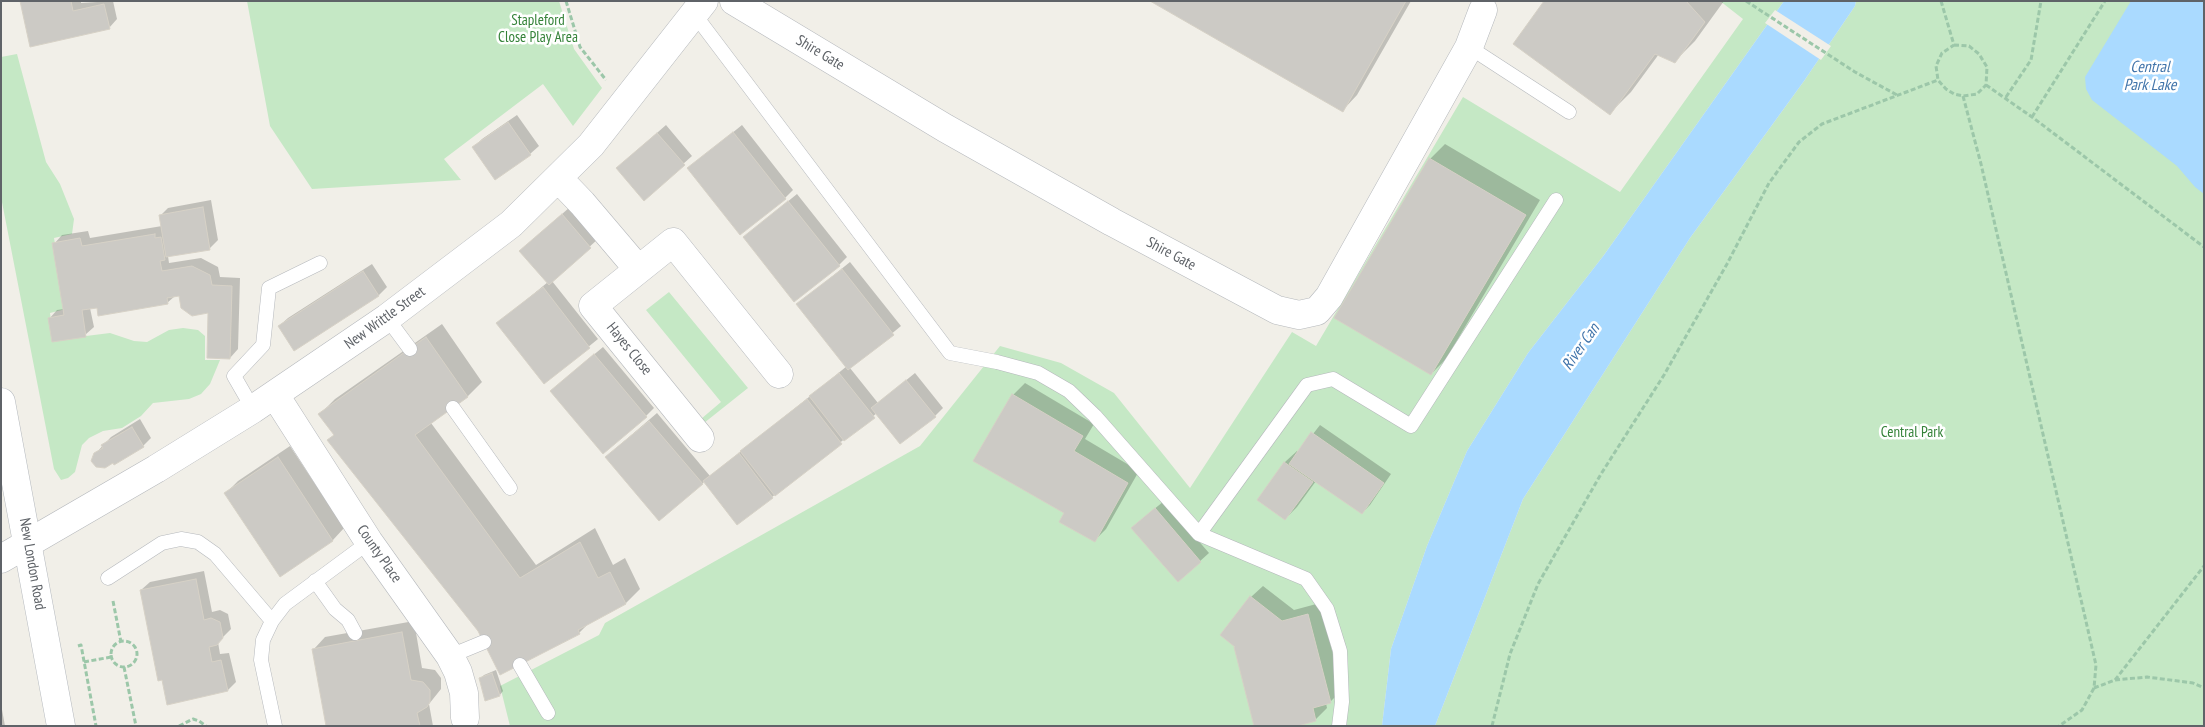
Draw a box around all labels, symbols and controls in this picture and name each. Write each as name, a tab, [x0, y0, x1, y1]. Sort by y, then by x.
park label: Stapleford Close Play Area	[498, 12, 578, 47]
street label: Shire Gate	[793, 32, 847, 74]
water label: Central Park Lake	[2124, 57, 2176, 95]
street label: Shire Gate	[1143, 234, 1199, 274]
street label: New Writtle Street	[341, 283, 429, 353]
street label: Hayes Close	[602, 319, 656, 379]
water label: River Can	[1558, 320, 1604, 374]
park label: Central Park	[1881, 424, 1943, 442]
street label: New London Road	[15, 517, 49, 611]
street label: County Place	[353, 522, 405, 586]

